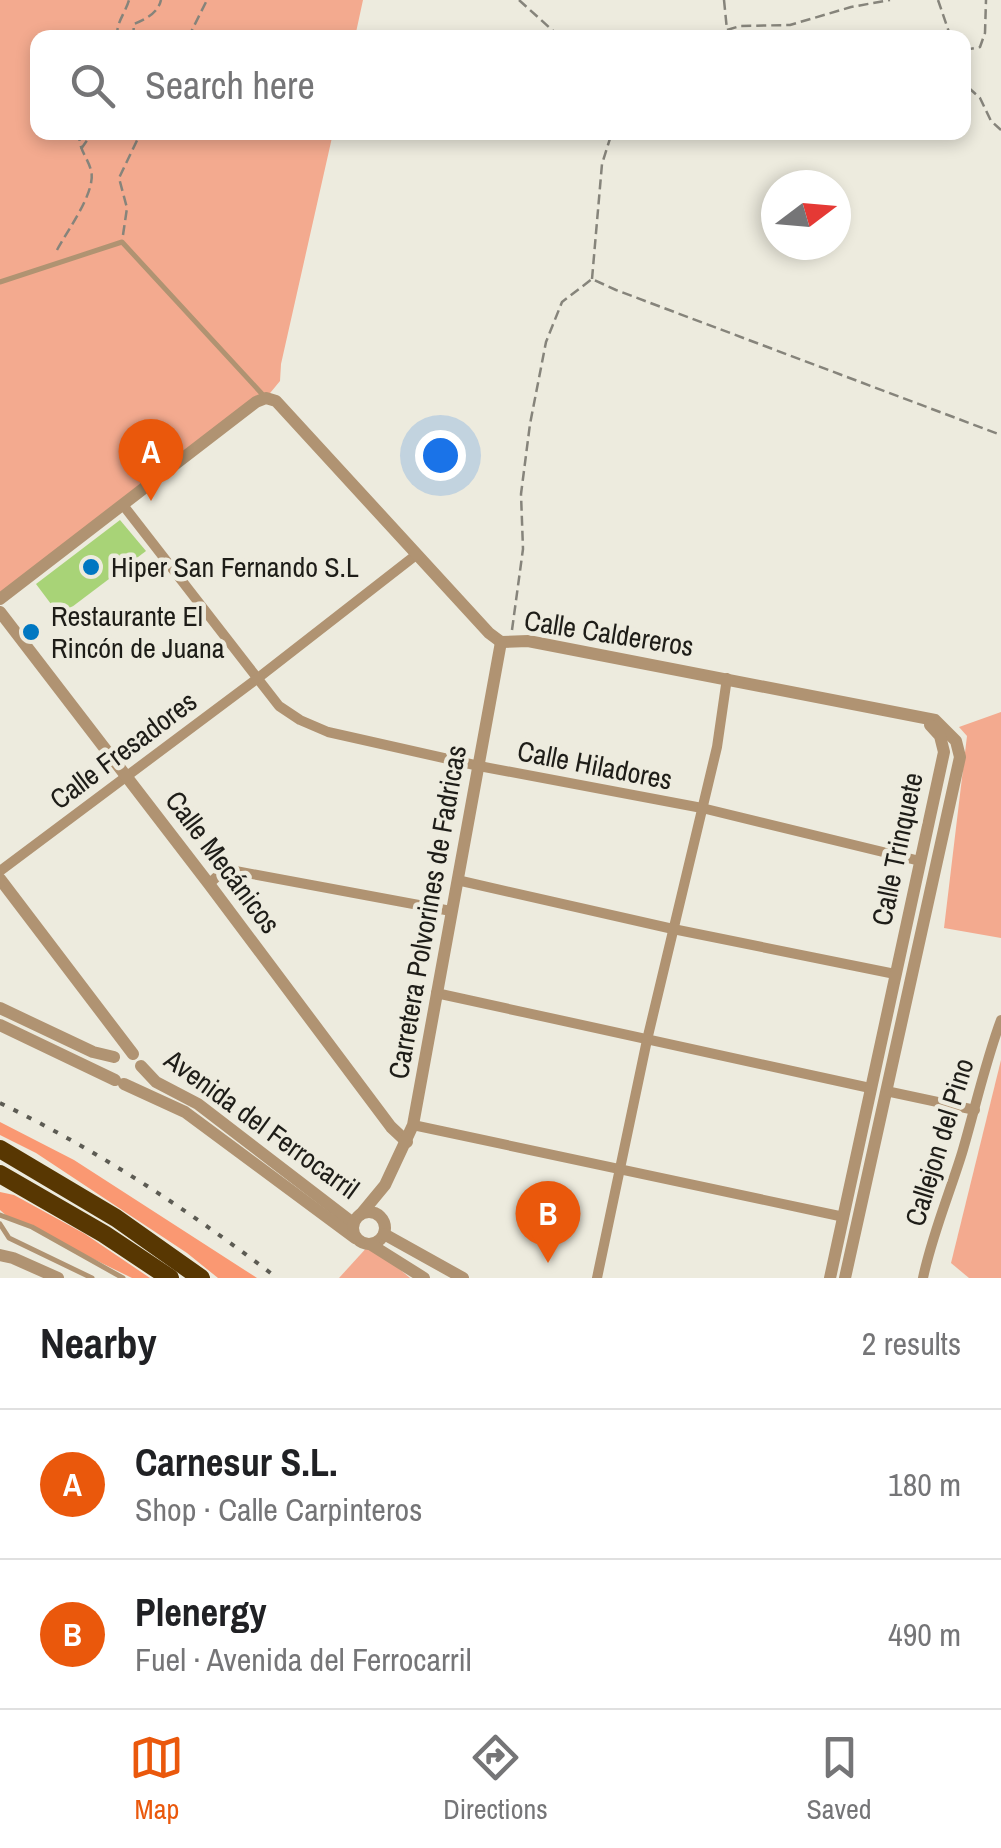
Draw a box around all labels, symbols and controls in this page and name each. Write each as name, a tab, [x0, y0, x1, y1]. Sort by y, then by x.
search box	[30, 30, 971, 140]
icon: search	[65, 58, 120, 113]
text: Search here	[145, 60, 315, 111]
north arrow	[761, 170, 851, 260]
pin: A	[118, 418, 184, 501]
your location	[415, 430, 466, 481]
place label: Hiper San Fernando S.L	[111, 548, 359, 586]
marker: Hiper San Fernando S.L	[80, 556, 102, 578]
place label: Restaurante El Rincón de Juana	[51, 597, 225, 667]
street label: Calle Caldereros	[522, 601, 696, 665]
marker: Restaurante El Rincón de Juana	[20, 621, 42, 643]
street label: Calle Fresadores	[42, 682, 204, 818]
street label: Calle Hiladores	[514, 731, 676, 799]
street label: Carretera Polvorines de Fadricas	[379, 742, 475, 1082]
street label: Calle Trinquete	[862, 769, 932, 929]
street label: Calle Mecánicos	[157, 783, 289, 941]
street label: Avenida del Ferrocarril	[156, 1040, 367, 1208]
street label: Callejon del Pino	[895, 1053, 983, 1231]
pin: B	[516, 1180, 580, 1263]
text: Nearby	[40, 1315, 157, 1371]
text: 2 results	[862, 1322, 961, 1365]
text: Carnesur S.L.	[135, 1437, 338, 1488]
text: A	[63, 1463, 82, 1506]
text: 180 m	[888, 1463, 961, 1506]
text: Shop · Calle Carpinteros	[135, 1488, 422, 1531]
text: Plenergy	[135, 1587, 267, 1638]
text: B	[63, 1613, 82, 1656]
text: 490 m	[888, 1613, 961, 1656]
text: Fuel · Avenida del Ferrocarril	[135, 1638, 472, 1681]
tab: Map	[129, 1730, 184, 1828]
tab: Directions	[443, 1730, 548, 1828]
tab: Saved	[807, 1730, 872, 1828]

